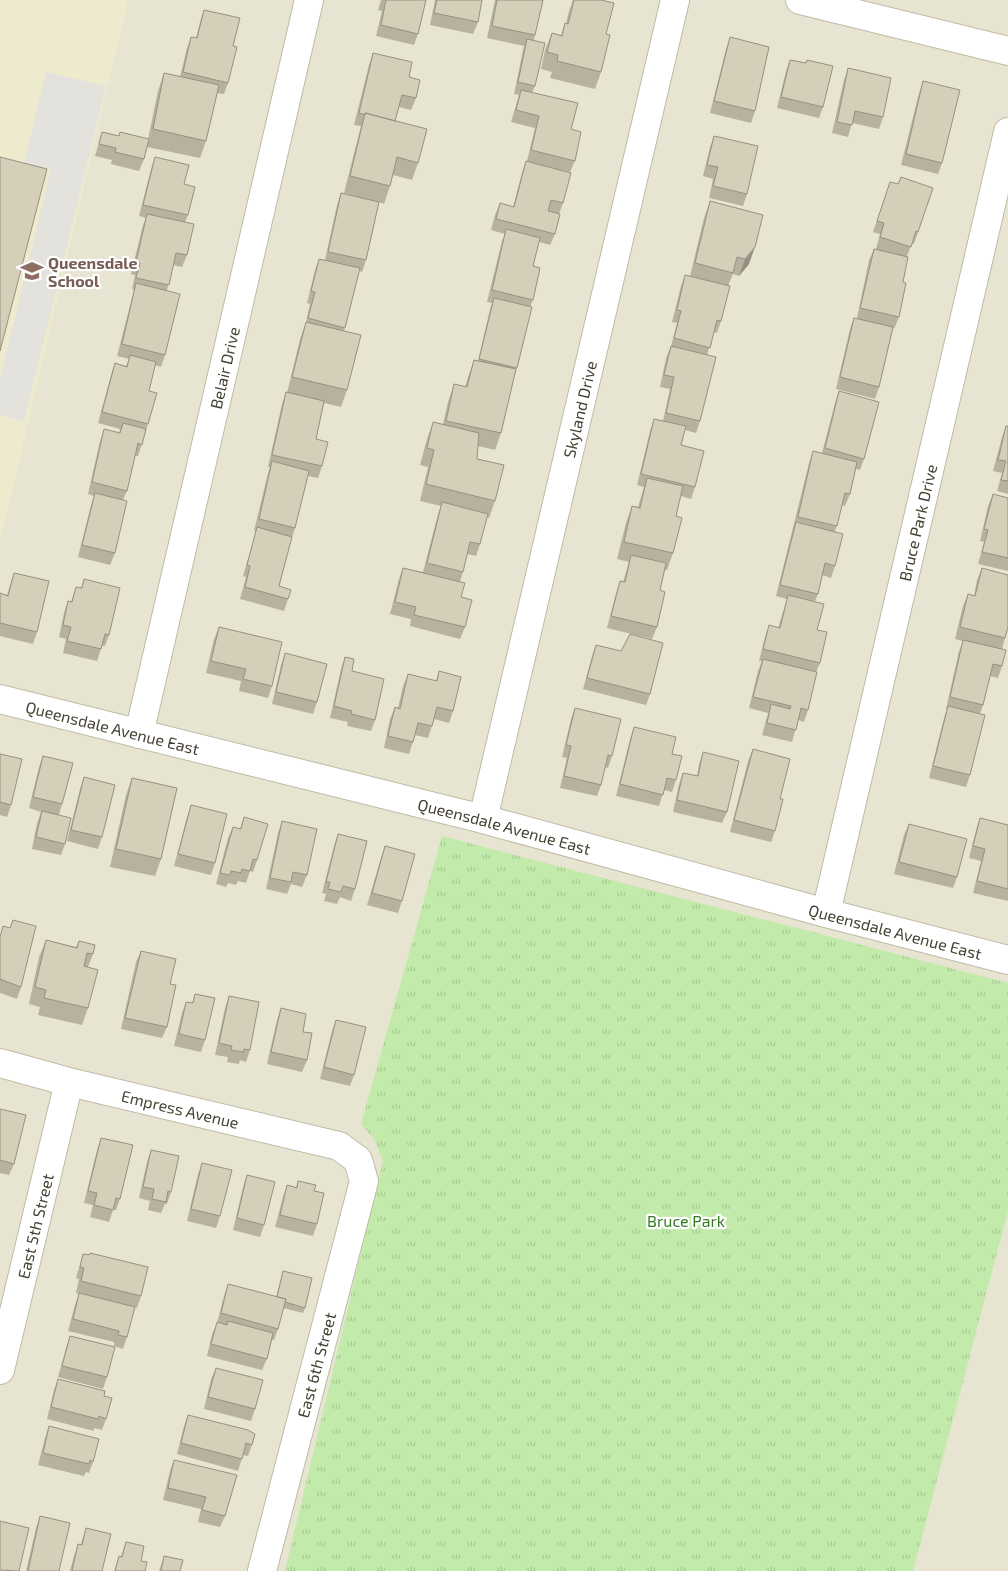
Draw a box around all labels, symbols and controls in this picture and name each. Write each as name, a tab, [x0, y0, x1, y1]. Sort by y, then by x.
place label: Queensdale School	[48, 253, 138, 290]
school or university icon: Queensdale School	[19, 258, 45, 284]
street label: Belair Drive	[205, 325, 243, 411]
street label: Skyland Drive	[559, 359, 600, 460]
street label: Bruce Park Drive	[894, 462, 940, 583]
street label: Queensdale Avenue East	[24, 696, 201, 758]
street label: Queensdale Avenue East	[416, 794, 593, 858]
street label: Queensdale Avenue East	[806, 899, 984, 962]
street label: Empress Avenue	[120, 1085, 241, 1131]
street label: East 5th Street	[13, 1172, 56, 1281]
park label: Bruce Park	[647, 1211, 725, 1230]
street label: East 6th Street	[293, 1310, 339, 1420]

